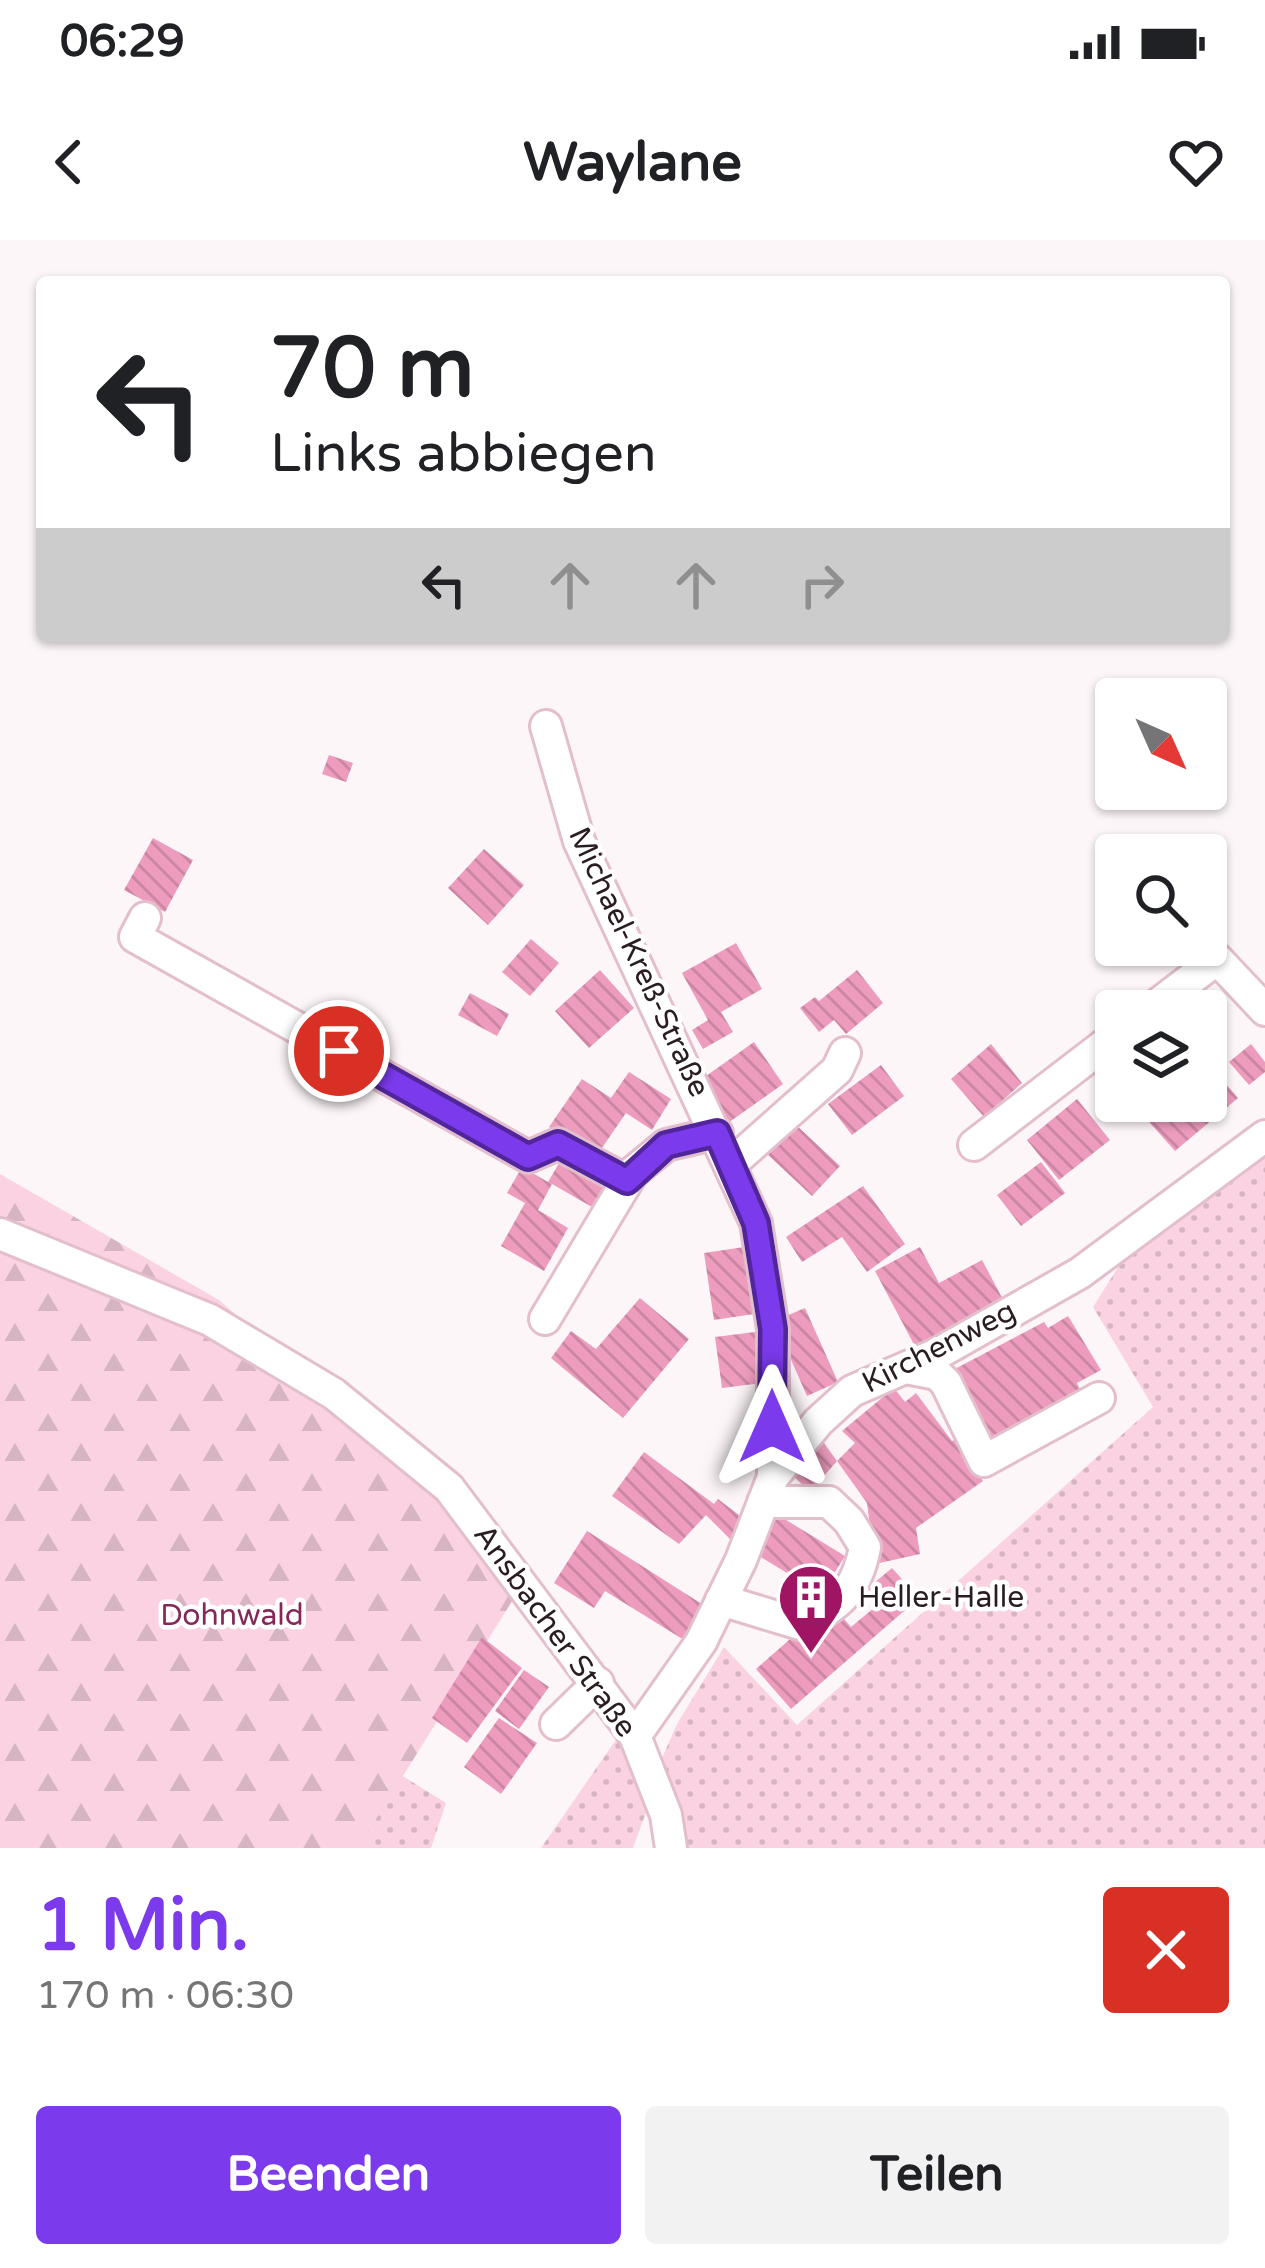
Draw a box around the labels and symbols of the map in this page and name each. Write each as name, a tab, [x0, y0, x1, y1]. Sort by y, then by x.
north arrow	[1095, 678, 1227, 810]
street label: Michael-Kreß-Straße	[560, 821, 718, 1103]
pin	[288, 1000, 390, 1102]
street label: Kirchenweg	[856, 1293, 1022, 1401]
position arrow	[709, 1364, 835, 1490]
street label: Ansbacher Straße	[465, 1517, 645, 1745]
building icon: Heller-Halle	[776, 1562, 846, 1656]
place label: Heller-Halle	[858, 1579, 1024, 1616]
park label: Dohnwald	[160, 1597, 304, 1634]

